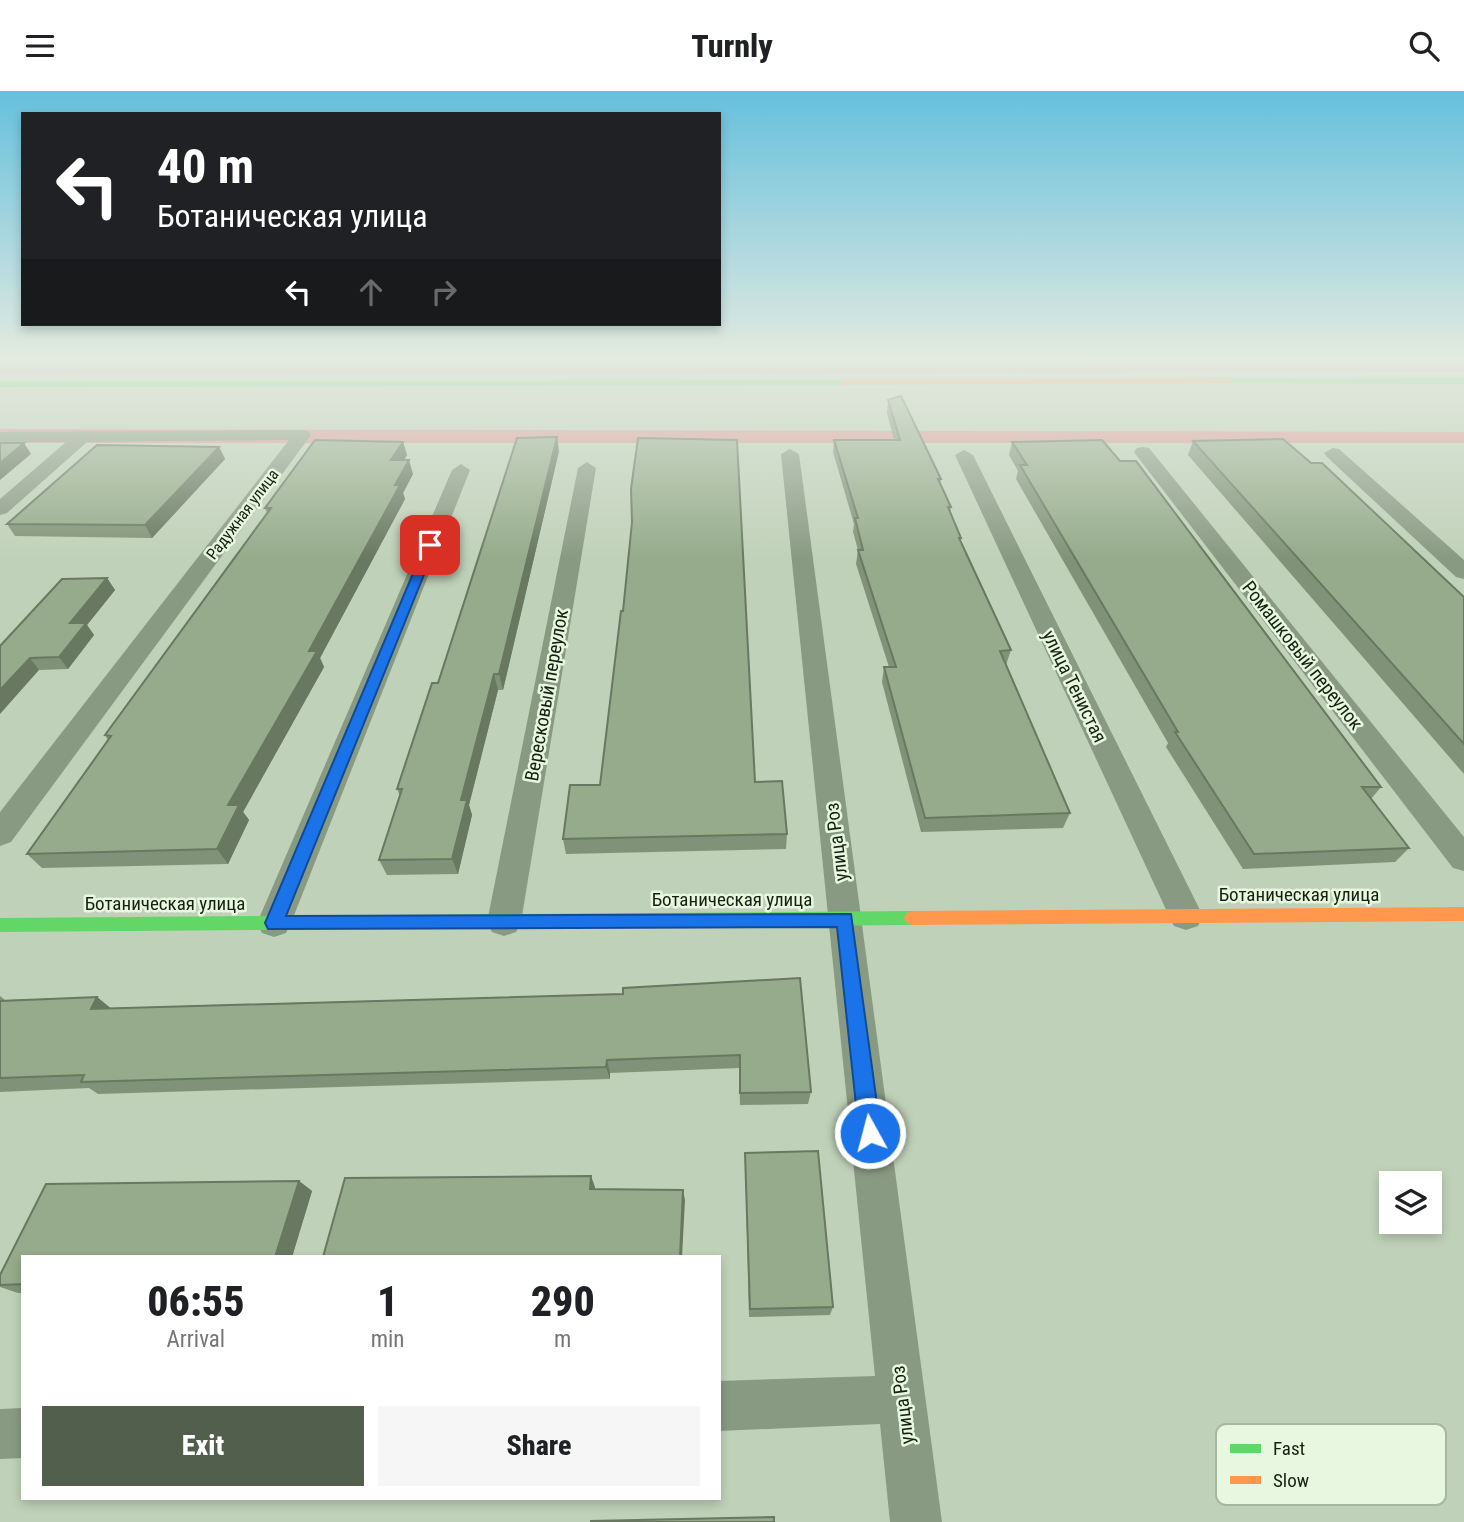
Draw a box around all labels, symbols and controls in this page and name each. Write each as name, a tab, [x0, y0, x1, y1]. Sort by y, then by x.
icon: menu	[21, 27, 59, 65]
text: Turnly	[691, 27, 773, 65]
icon: search	[1405, 27, 1443, 65]
text: 40 m	[157, 138, 254, 195]
icon: left	[42, 140, 133, 231]
text: Ботаническая улица	[157, 197, 428, 235]
icon: left	[279, 273, 317, 311]
icon: ahead	[352, 273, 390, 311]
icon: right	[425, 273, 463, 311]
street label: Радужная улица	[202, 465, 283, 563]
pin	[400, 515, 460, 575]
icon: arrive	[411, 526, 449, 564]
street label: Ромашковый переулок	[1237, 576, 1368, 734]
street label: Вересковый переулок	[520, 607, 573, 783]
street label: улица Тенистая	[1037, 626, 1112, 746]
street label: улица Роз	[820, 801, 853, 882]
street label: Ботаническая улица	[1219, 883, 1379, 906]
street label: Ботаническая улица	[652, 888, 812, 911]
street label: Ботаническая улица	[85, 892, 245, 915]
position arrow	[833, 1096, 907, 1170]
map controls	[1379, 1171, 1442, 1234]
button: layers	[1379, 1171, 1442, 1234]
text: 06:55	[147, 1277, 244, 1326]
text: 1	[377, 1277, 398, 1326]
text: 290	[531, 1277, 595, 1326]
text: Arrival	[167, 1326, 225, 1353]
text: min	[371, 1326, 404, 1353]
text: m	[554, 1326, 571, 1353]
street label: улица Роз	[886, 1364, 919, 1445]
button: Exit	[42, 1406, 364, 1486]
button: Share	[378, 1406, 700, 1486]
legend	[1216, 1424, 1446, 1505]
text: Fast	[1273, 1437, 1305, 1460]
text: Slow	[1273, 1469, 1309, 1492]

